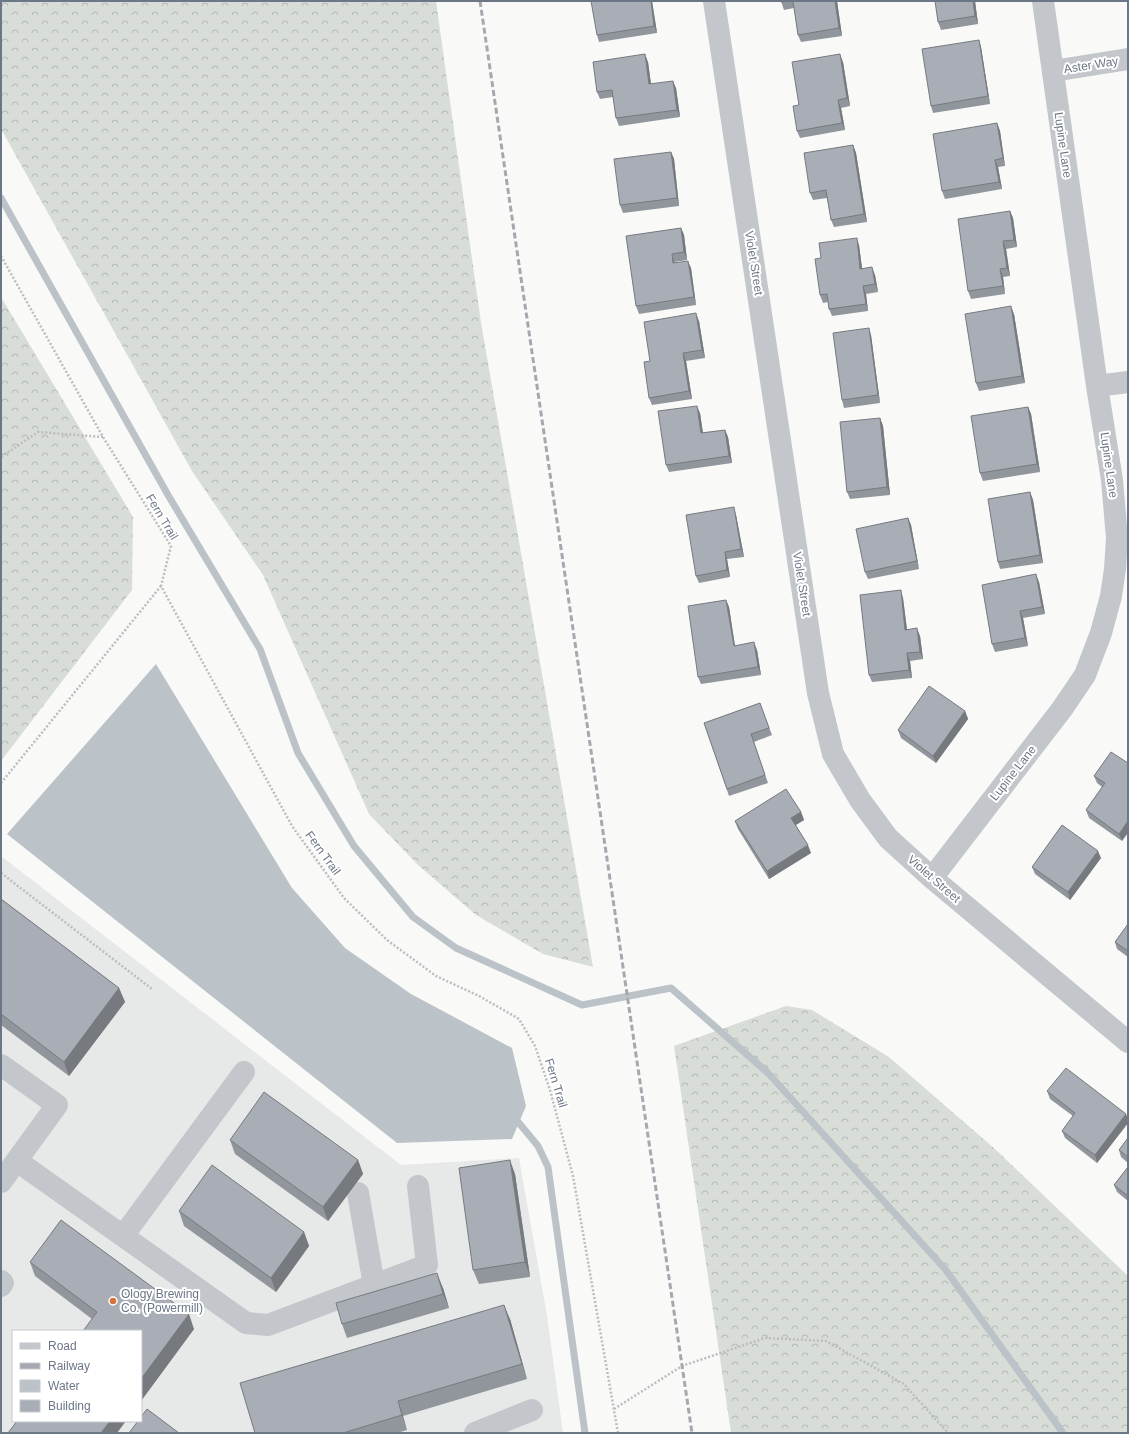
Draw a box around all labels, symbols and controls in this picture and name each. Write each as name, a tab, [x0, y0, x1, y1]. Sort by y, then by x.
street label: Aster Way	[1063, 54, 1119, 76]
street label: Lupine Lane	[1051, 111, 1075, 179]
street label: Violet Street	[742, 230, 766, 297]
street label: Lupine Lane	[1097, 431, 1121, 499]
street label: Fern Trail	[143, 492, 181, 542]
street label: Violet Street	[790, 551, 814, 618]
street label: Lupine Lane	[987, 742, 1039, 803]
street label: Fern Trail	[302, 828, 344, 878]
street label: Violet Street	[905, 852, 964, 906]
street label: Fern Trail	[542, 1057, 570, 1109]
place label: Ology Brewing Co. (Powermill)	[121, 1287, 203, 1315]
marker: Ology Brewing Co. (Powermill)	[108, 1296, 118, 1306]
legend	[12, 1330, 142, 1422]
text: Road	[48, 1339, 77, 1353]
text: Railway	[48, 1359, 90, 1373]
text: Water	[48, 1379, 80, 1393]
text: Building	[48, 1399, 91, 1413]

